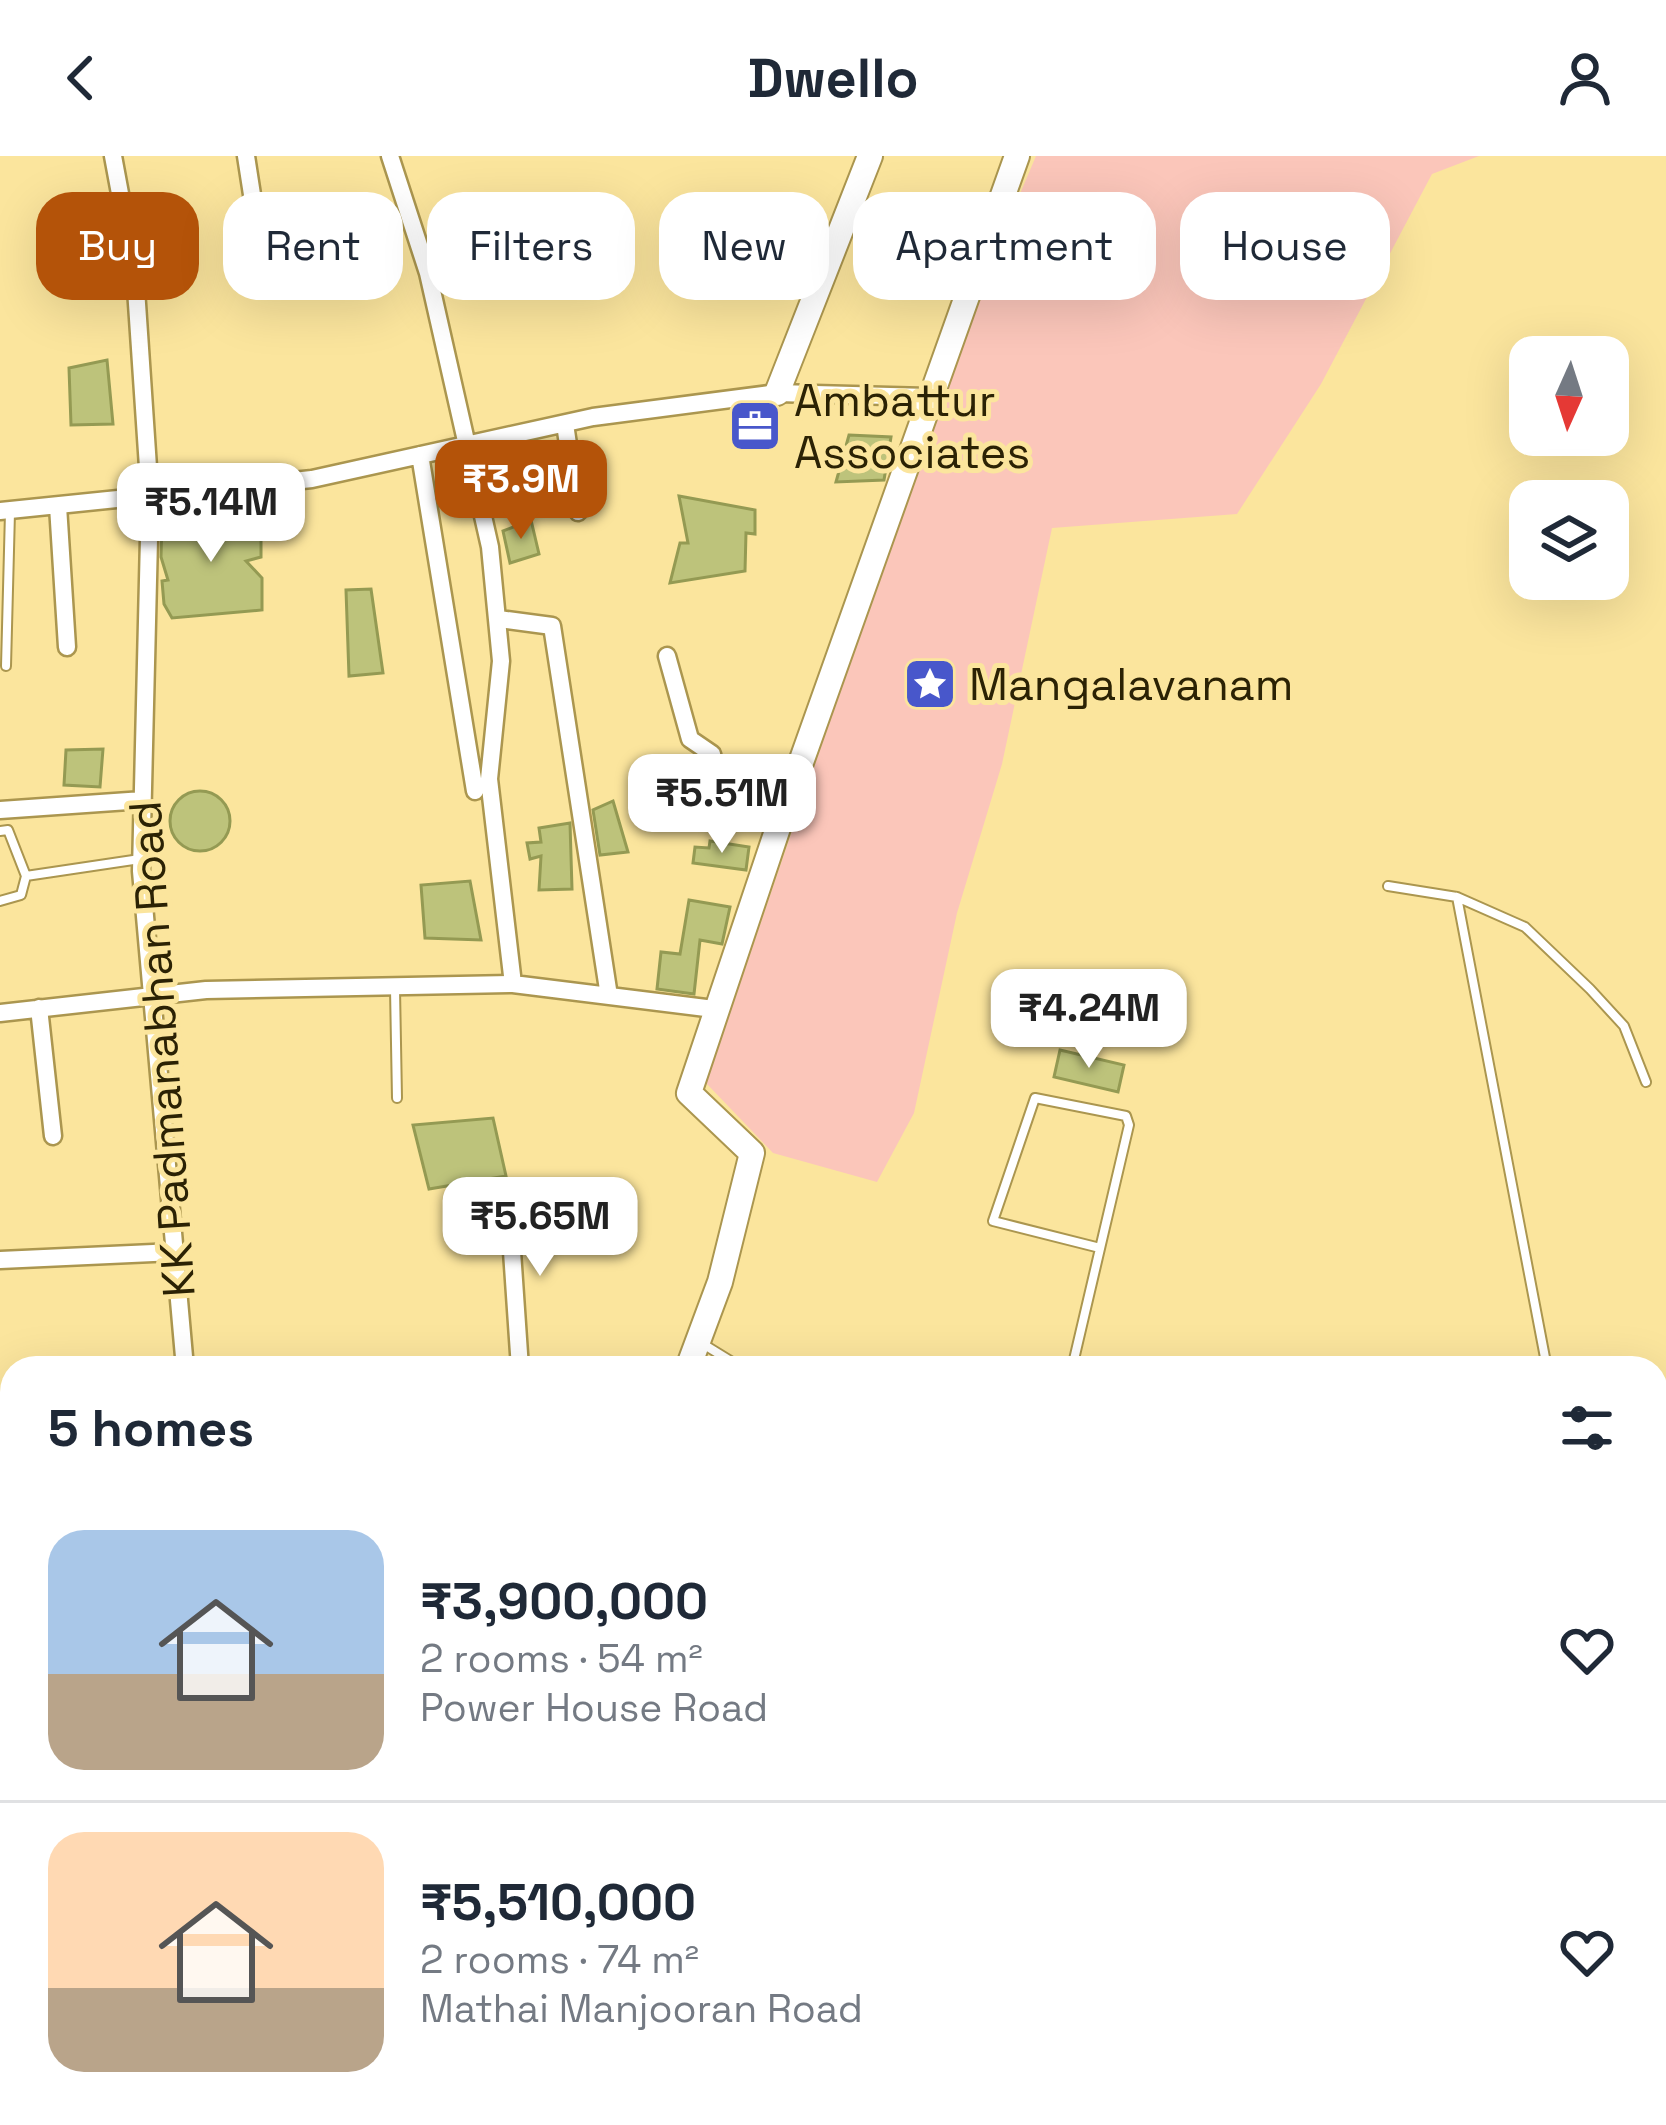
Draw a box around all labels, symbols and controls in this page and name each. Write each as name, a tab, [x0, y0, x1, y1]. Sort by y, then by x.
text: Dwello	[747, 44, 919, 113]
icon: back	[48, 45, 114, 111]
icon: person	[1552, 45, 1618, 111]
chip: Buy	[36, 192, 199, 300]
chip: Rent	[223, 192, 403, 300]
chip: Filters	[427, 192, 635, 300]
chip: New	[659, 192, 829, 300]
chip: Apartment	[853, 192, 1156, 300]
chip: House	[1180, 192, 1390, 300]
north arrow	[1509, 336, 1629, 456]
map controls	[1509, 336, 1629, 600]
place label: Ambattur Associates	[794, 372, 1030, 481]
office icon: Ambattur Associates	[727, 398, 783, 454]
pin: ₹3.9M	[437, 440, 605, 542]
text: ₹3.9M	[462, 454, 580, 503]
pin: ₹5.14M	[113, 463, 309, 565]
text: ₹5.14M	[144, 477, 278, 526]
button: layers	[1509, 480, 1629, 600]
place icon: Mangalavanam	[902, 656, 958, 712]
place label: Mangalavanam	[969, 656, 1293, 713]
pin: ₹5.51M	[624, 754, 820, 856]
text: ₹5.51M	[655, 768, 789, 817]
street label: KK Padmanabhan Road	[116, 799, 208, 1299]
pin: ₹4.24M	[991, 969, 1187, 1071]
text: ₹4.24M	[1018, 983, 1160, 1032]
pin: ₹5.65M	[442, 1177, 638, 1279]
text: ₹5.65M	[470, 1191, 610, 1240]
icon: filters	[1554, 1395, 1620, 1461]
text: 5 homes	[48, 1396, 254, 1461]
text: ₹3,900,000	[420, 1569, 708, 1634]
icon: home	[144, 1578, 288, 1722]
icon: heart	[1554, 1617, 1620, 1683]
text: 2 rooms · 54 m²	[420, 1634, 703, 1683]
text: Power House Road	[420, 1683, 768, 1732]
text: ₹5,510,000	[420, 1870, 696, 1935]
icon: home	[144, 1880, 288, 2024]
icon: heart	[1554, 1919, 1620, 1985]
text: 2 rooms · 74 m²	[420, 1935, 699, 1984]
text: Mathai Manjooran Road	[420, 1984, 863, 2033]

